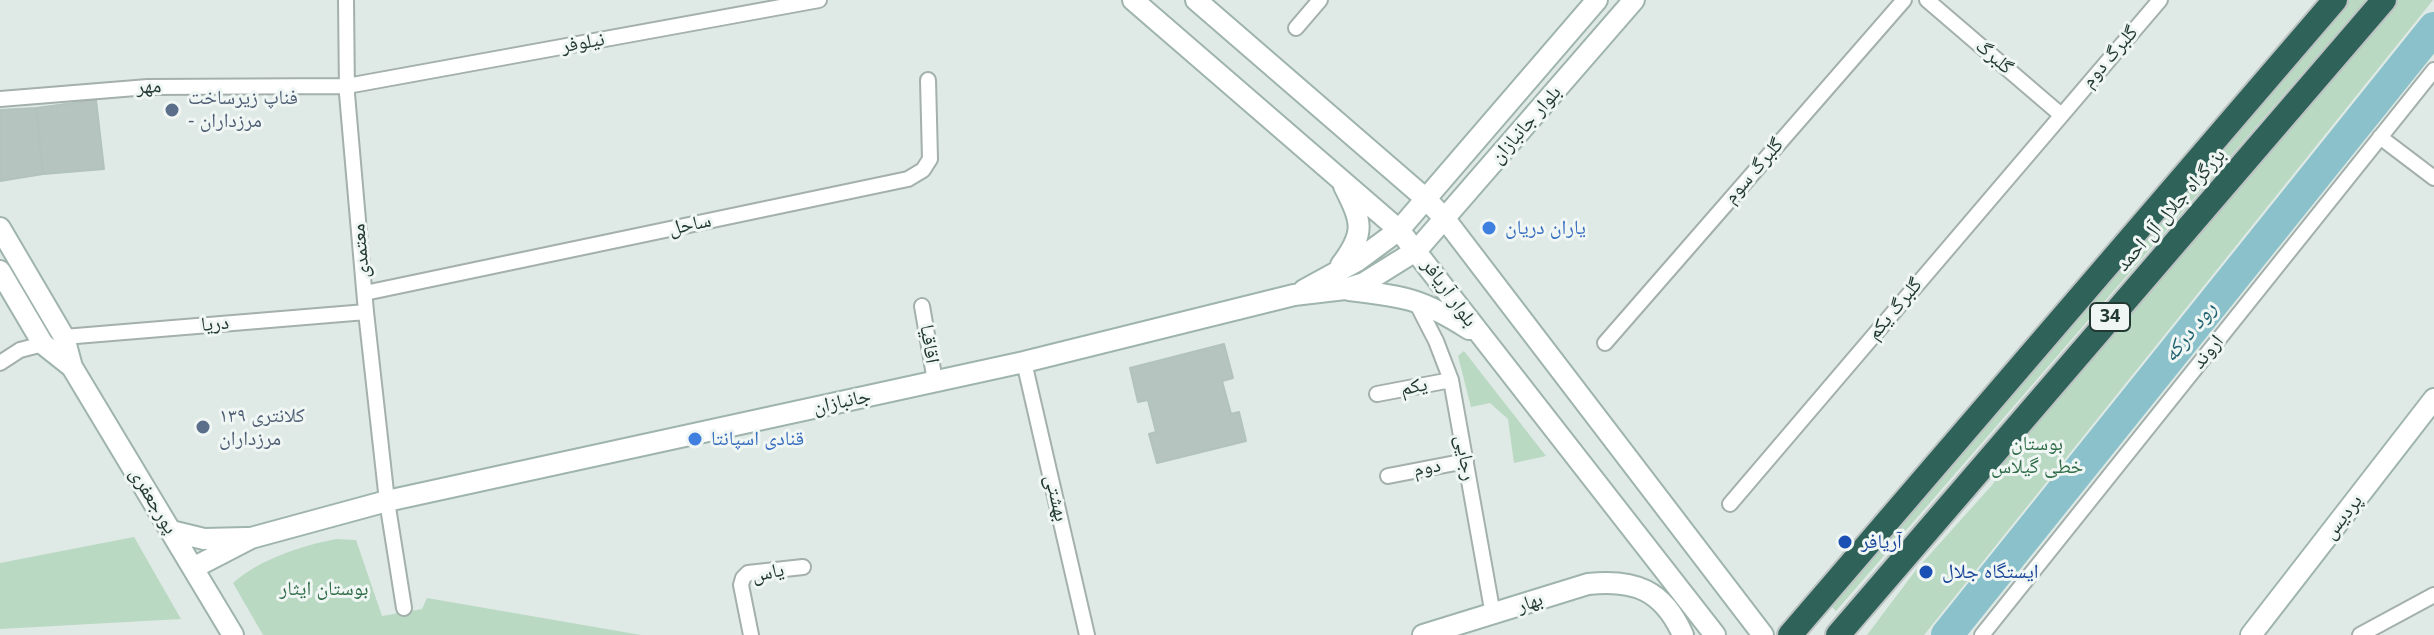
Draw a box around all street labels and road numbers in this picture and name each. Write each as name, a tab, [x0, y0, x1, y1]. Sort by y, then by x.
street label: گلبرگ دوم	[2077, 21, 2143, 93]
street label: نیلوفر	[560, 27, 606, 59]
street label: گلبرگ	[1970, 34, 2018, 80]
street label: مهر	[136, 75, 162, 99]
street label: بلوار جانبازان	[1486, 81, 1566, 169]
street label: گلبرگ سوم	[1719, 133, 1789, 209]
street label: بزرگراه جلال آل احمد	[2111, 144, 2231, 276]
street label: ساحل	[667, 209, 713, 241]
street label: معتمدی	[347, 223, 375, 279]
street label: بلوار آریافر	[1416, 254, 1482, 332]
street label: گلبرگ یکم	[1862, 273, 1928, 345]
road number: 34	[2090, 303, 2130, 331]
street label: دریا	[200, 311, 230, 337]
street label: اقاقیا	[914, 323, 944, 365]
street label: اروند	[2187, 330, 2229, 374]
street label: یکم	[1399, 373, 1429, 401]
street label: جانبازان	[811, 384, 873, 420]
street label: رجایی	[1449, 433, 1481, 483]
street label: دوم	[1411, 454, 1443, 482]
street label: پورجعفری	[124, 463, 182, 539]
street label: بهشتی	[1039, 472, 1073, 524]
street label: پردیس	[2318, 490, 2368, 544]
street label: یاس	[750, 558, 786, 588]
street label: بهار	[1514, 588, 1546, 618]

